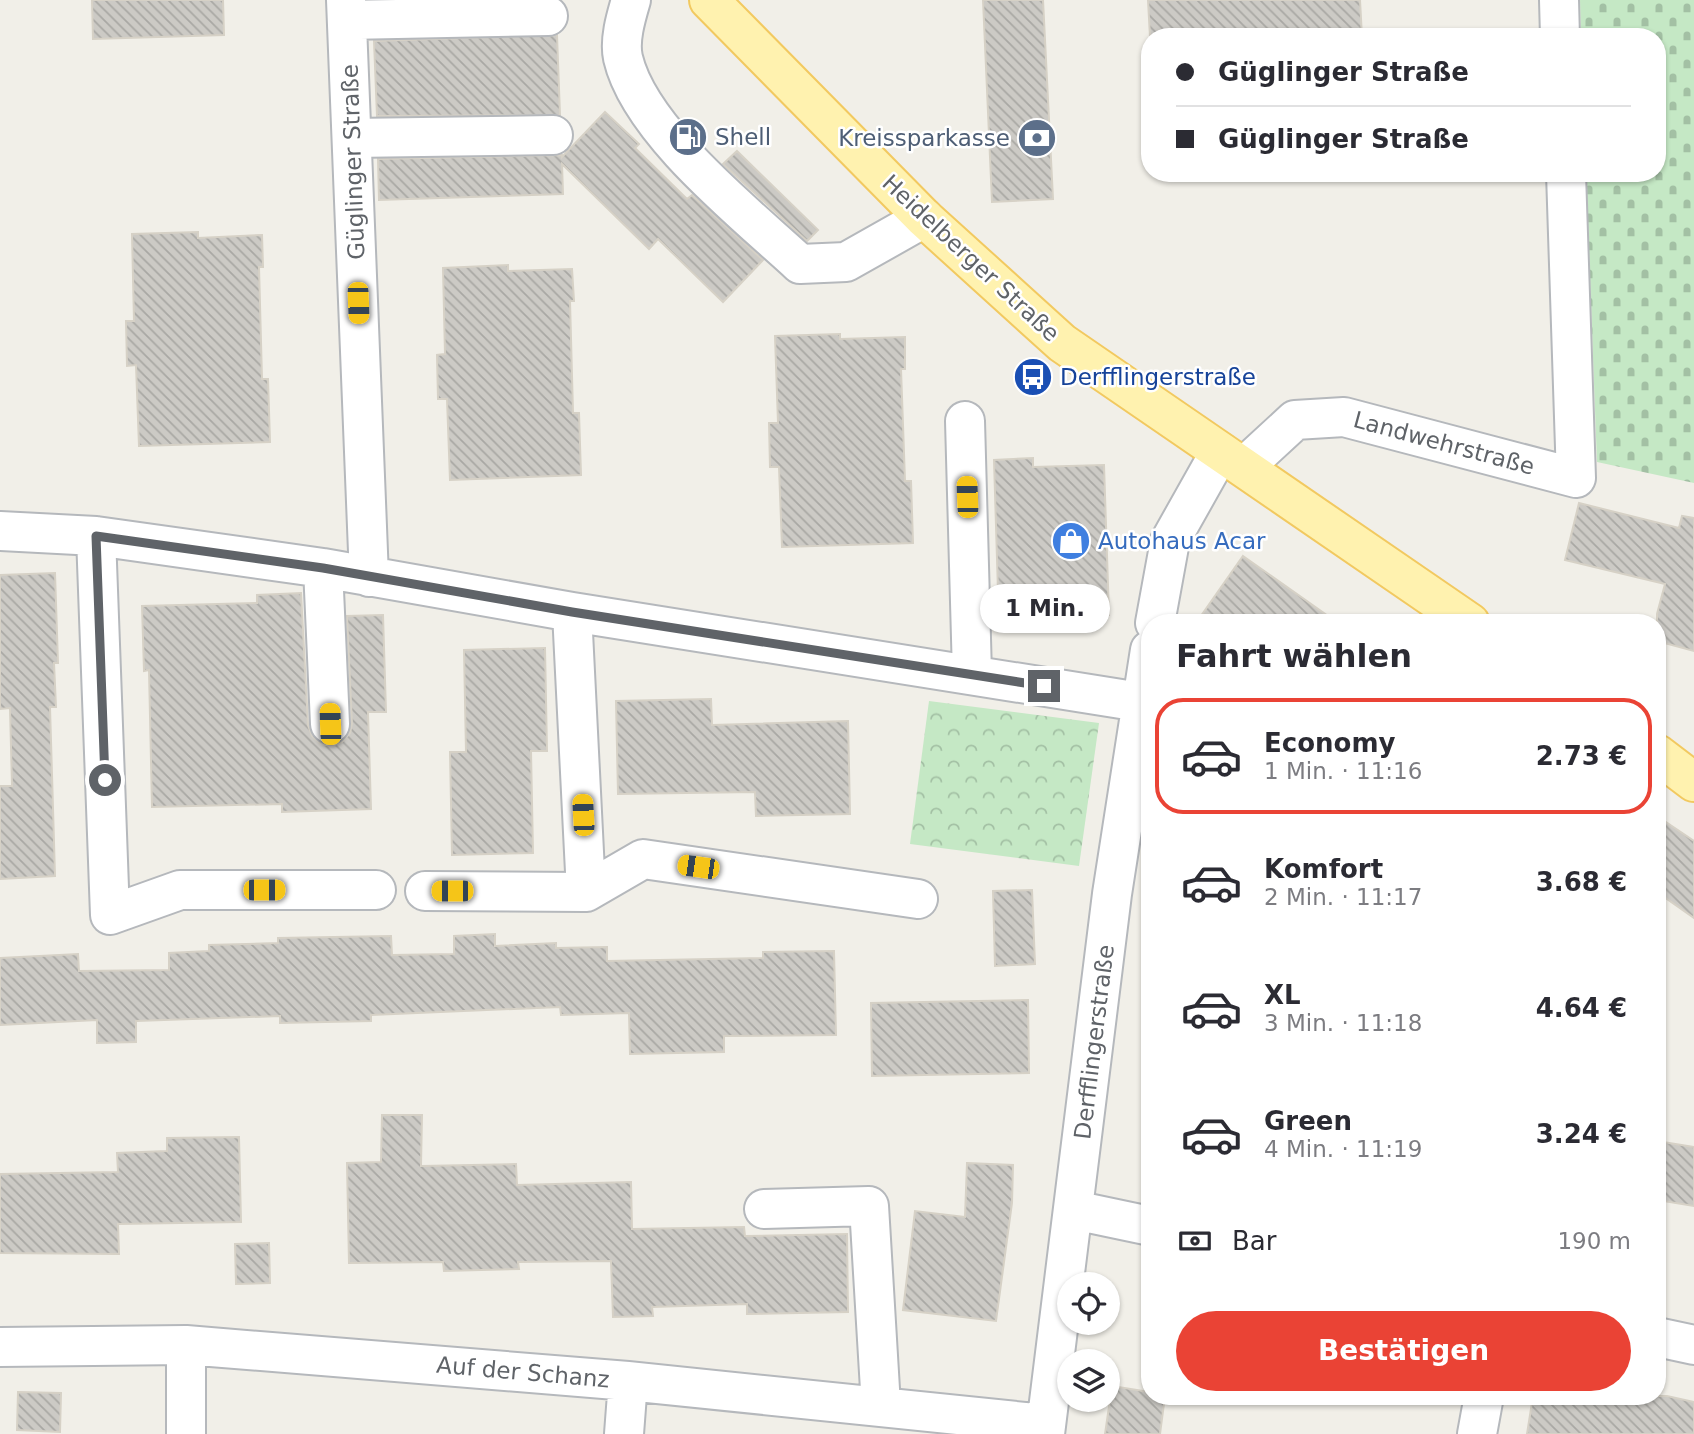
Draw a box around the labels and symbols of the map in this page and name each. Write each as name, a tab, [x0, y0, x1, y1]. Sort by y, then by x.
street label: Güglinger Straße	[337, 64, 369, 260]
fuel station icon: Shell	[667, 116, 709, 158]
bank icon: Kreissparkasse	[1016, 117, 1058, 159]
place label: Shell	[715, 124, 771, 150]
place label: Kreissparkasse	[838, 125, 1010, 151]
street label: Heidelberger Straße	[877, 169, 1065, 347]
car	[347, 282, 370, 324]
bus stop icon: Derfflingerstraße	[1012, 356, 1054, 398]
place label: Derfflingerstraße	[1060, 364, 1256, 390]
street label: Landwehrstraße	[1351, 406, 1537, 480]
car	[956, 476, 979, 518]
shop icon: Autohaus Acar	[1050, 520, 1092, 562]
place label: Autohaus Acar	[1098, 528, 1266, 554]
callout: 1 Min.	[979, 584, 1109, 634]
route end	[1028, 670, 1060, 702]
car	[319, 703, 342, 745]
route start	[89, 764, 121, 796]
car	[572, 793, 595, 837]
car	[676, 854, 721, 880]
car	[244, 880, 286, 901]
car	[432, 881, 474, 902]
street label: Derfflingerstraße	[1069, 943, 1119, 1141]
street label: Auf der Schanz	[435, 1351, 611, 1393]

